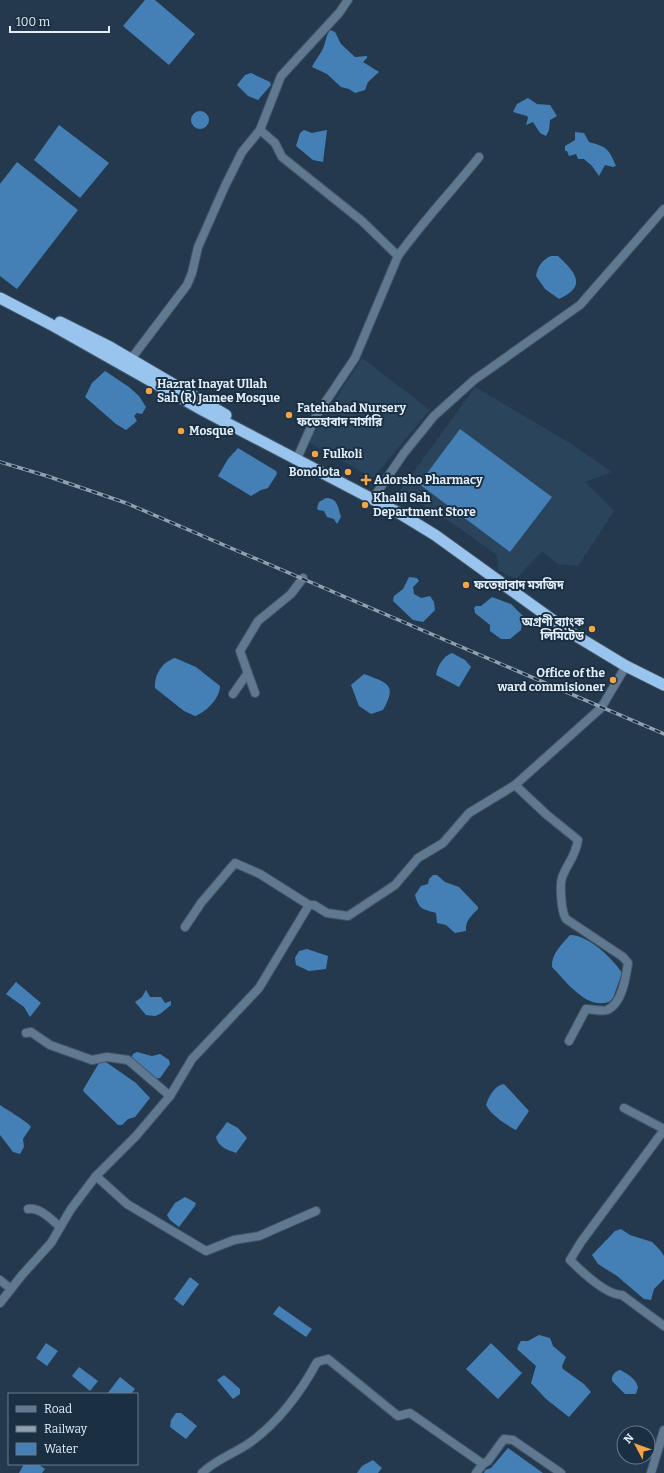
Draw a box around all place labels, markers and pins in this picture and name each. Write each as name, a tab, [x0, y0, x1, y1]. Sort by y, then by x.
place label: Hazrat Inayat Ullah Sah (R) Jamee Mosque	[157, 377, 281, 405]
marker: Hazrat Inayat Ullah Sah (R) Jamee Mosque	[144, 386, 154, 396]
place label: Fatehabad Nursery ফতেহাবাদ নার্সারি	[296, 401, 406, 429]
marker: Fatehabad Nursery ফতেহাবাদ নার্সারি	[284, 410, 294, 420]
place label: Mosque	[189, 424, 234, 438]
marker: Mosque	[176, 426, 186, 436]
place label: Fulkoli	[323, 447, 362, 461]
marker: Fulkoli	[310, 449, 320, 459]
place label: Bonolota	[289, 465, 340, 479]
marker: Bonolota	[343, 467, 353, 477]
place label: Adorsho Pharmacy	[374, 473, 483, 487]
marker: Adorsho Pharmacy	[361, 475, 371, 485]
place label: Khalil Sah Department Store	[373, 491, 476, 519]
marker: Khalil Sah Department Store	[360, 500, 370, 510]
place label: ফতেয়াবাদ মসজিদ	[473, 577, 564, 592]
marker: ফতেয়াবাদ মসজিদ	[461, 580, 471, 590]
place label: অগ্রণী ব্যাংক লিমিটেড	[521, 614, 584, 643]
marker: অগ্রণী ব্যাংক লিমিটেড	[587, 624, 597, 634]
place label: Office of the ward commisioner	[496, 666, 605, 694]
marker: Office of the ward commisioner	[608, 675, 618, 685]

